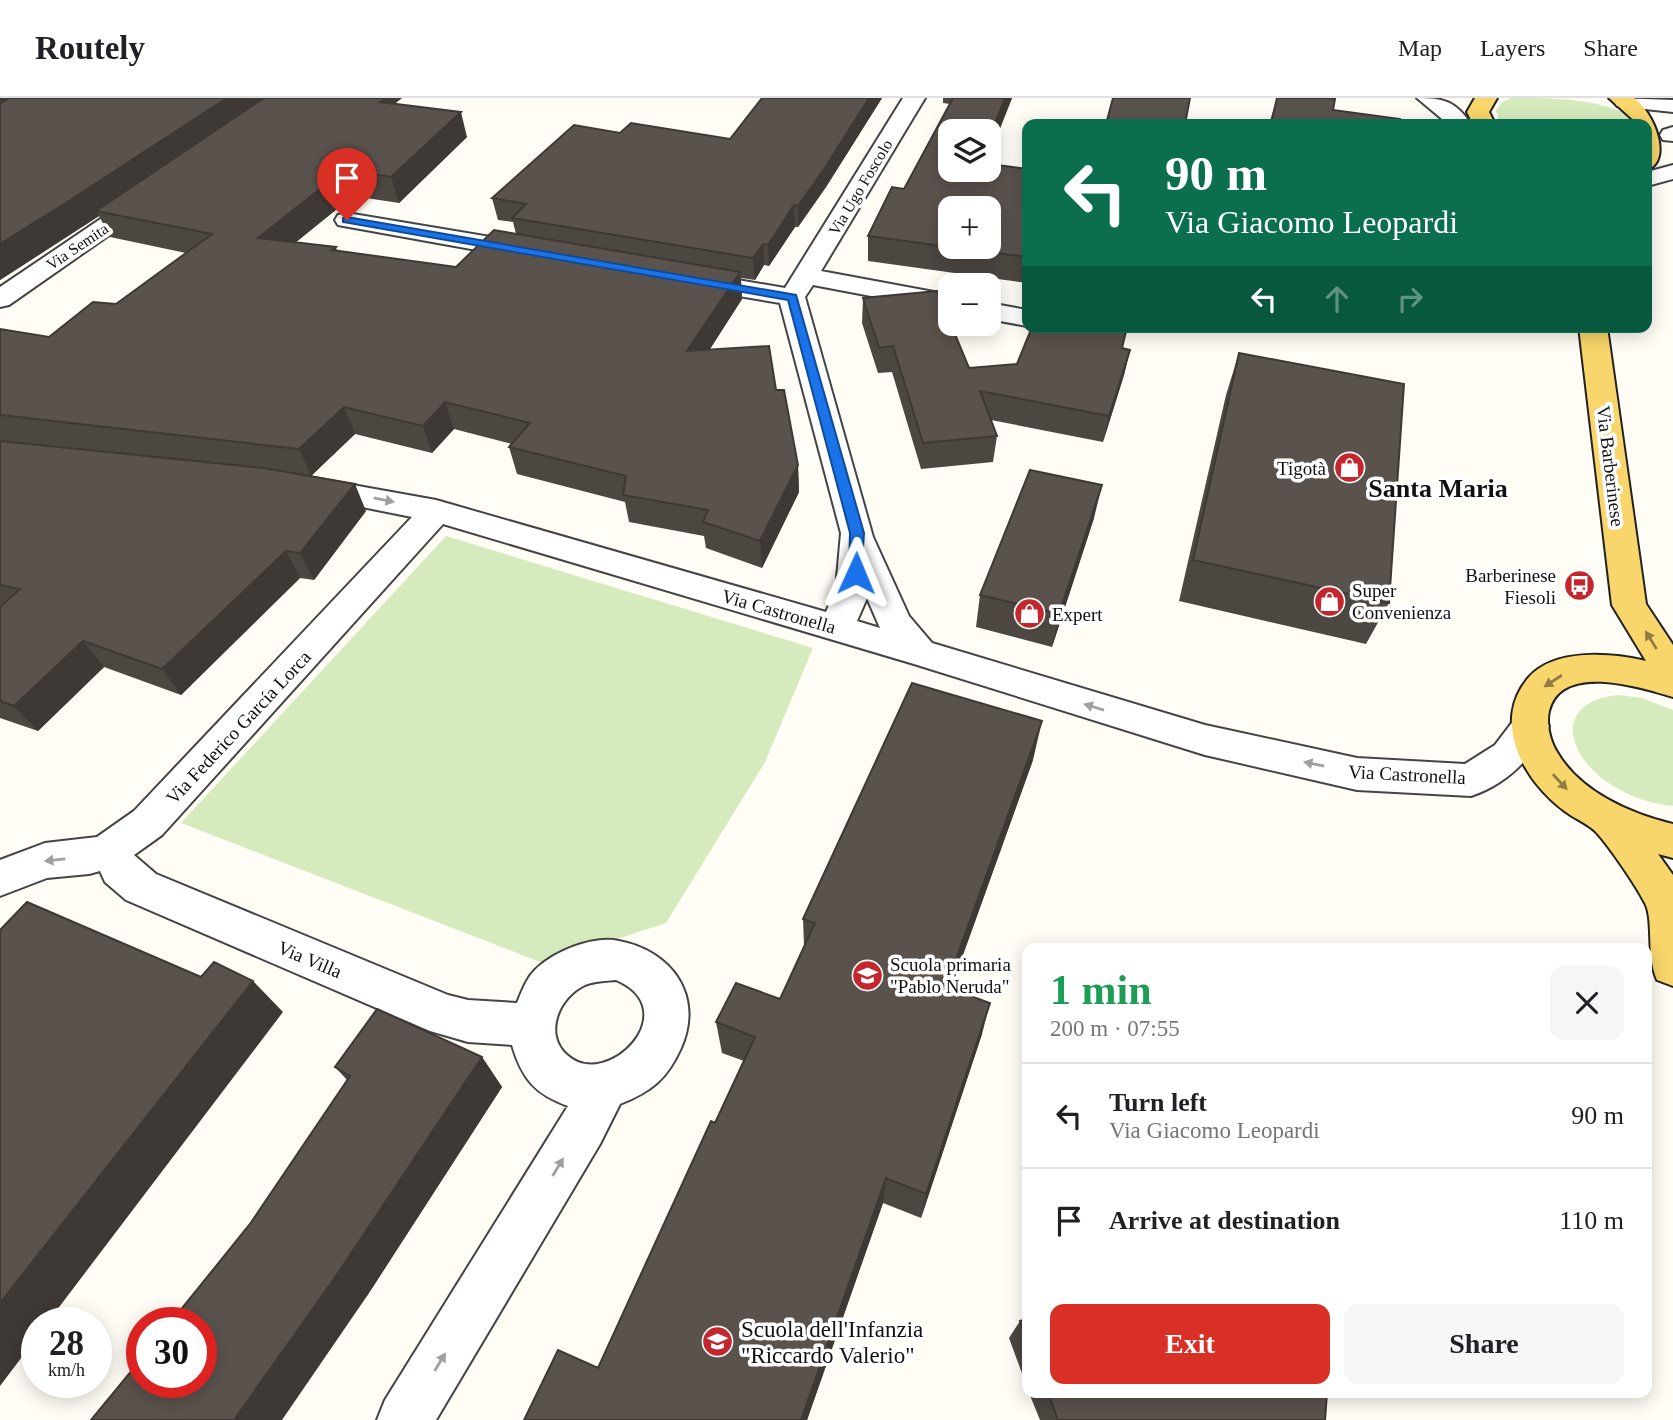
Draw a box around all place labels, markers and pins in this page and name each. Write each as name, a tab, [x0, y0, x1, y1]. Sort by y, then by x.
pin	[317, 148, 377, 220]
shop icon: Tigotà	[1332, 451, 1366, 485]
place label: Tigotà	[1277, 458, 1327, 479]
place label: Barberinese Fiesoli	[1465, 565, 1556, 608]
bus stop icon: Barberinese Fiesoli	[1562, 569, 1596, 603]
place label: Super Convenienza	[1352, 580, 1452, 623]
shop icon: Super Convenienza	[1312, 584, 1346, 618]
shop icon: Expert	[1012, 597, 1046, 631]
place label: Expert	[1052, 604, 1103, 625]
place label: Scuola primaria "Pablo Neruda"	[890, 954, 1011, 997]
school or university icon: Scuola primaria "Pablo Neruda"	[850, 958, 884, 992]
place label: Scuola dell'Infanzia "Riccardo Valerio"	[741, 1317, 923, 1368]
school or university icon: Scuola dell'Infanzia "Riccardo Valerio"	[701, 1325, 735, 1359]

